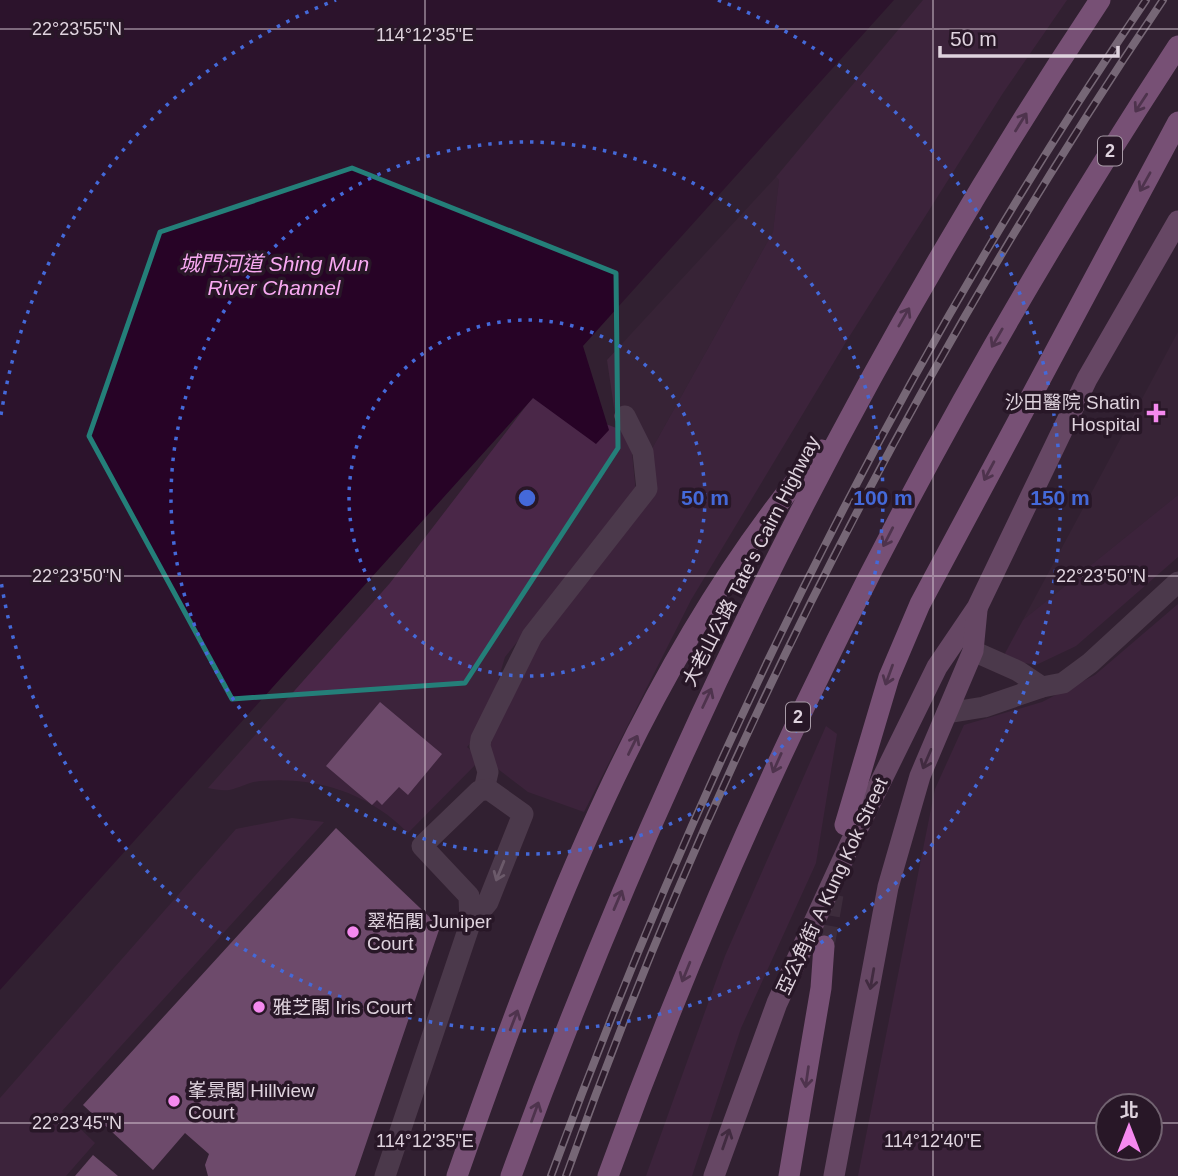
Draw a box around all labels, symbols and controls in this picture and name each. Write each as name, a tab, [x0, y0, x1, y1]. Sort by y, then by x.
scale bar	[940, 14, 1118, 58]
text: 22°23'55"N	[32, 19, 122, 39]
text: 114°12'35"E	[376, 25, 474, 45]
text: 50 m	[950, 27, 997, 50]
one-way arrow	[1133, 93, 1148, 112]
one-way arrow	[1014, 112, 1028, 132]
road number: 2	[1098, 136, 1122, 166]
one-way arrow	[1138, 171, 1151, 192]
water label: 城門河道 Shing Mun River Channel	[179, 252, 369, 299]
one-way arrow	[897, 307, 911, 327]
one-way arrow	[990, 327, 1004, 347]
place label: 沙田醫院 Shatin Hospital	[1005, 392, 1140, 435]
marker: 沙田醫院 Shatin Hospital	[1146, 403, 1166, 423]
street label: 大老山公路 Tate's Cairn Highway	[679, 432, 824, 690]
one-way arrow	[982, 460, 996, 481]
centre of rings	[515, 486, 539, 510]
text: 50 m	[681, 486, 729, 509]
text: 100 m	[853, 486, 913, 509]
text: 150 m	[1030, 486, 1090, 509]
one-way arrow	[880, 526, 894, 547]
text: 22°23'50"N	[32, 566, 122, 586]
text: 22°23'50"N	[1056, 566, 1146, 586]
one-way arrow	[882, 663, 895, 685]
one-way arrow	[701, 688, 714, 709]
road number: 2	[786, 702, 810, 732]
one-way arrow	[626, 735, 640, 756]
one-way arrow	[920, 747, 933, 769]
one-way arrow	[770, 752, 783, 774]
street label: 亞公角街 A Kung Kok Street	[772, 774, 892, 998]
one-way arrow	[493, 860, 506, 882]
one-way arrow	[612, 890, 625, 911]
place label: 翠栢閣 Juniper Court	[367, 911, 492, 954]
marker: 翠栢閣 Juniper Court	[345, 924, 361, 940]
one-way arrow	[679, 961, 692, 982]
one-way arrow	[865, 967, 878, 990]
place label: 雅芝閣 Iris Court	[273, 997, 413, 1018]
marker: 雅芝閣 Iris Court	[251, 999, 267, 1015]
one-way arrow	[509, 1009, 522, 1031]
one-way arrow	[801, 1065, 814, 1088]
place label: 峯景閣 Hillview Court	[188, 1080, 315, 1123]
north arrow	[1094, 1092, 1164, 1162]
marker: 峯景閣 Hillview Court	[166, 1093, 182, 1109]
text: 北	[1119, 1100, 1139, 1121]
one-way arrow	[530, 1101, 542, 1123]
text: 22°23'45"N	[32, 1113, 122, 1133]
one-way arrow	[721, 1128, 734, 1150]
text: 114°12'35"E	[376, 1131, 474, 1151]
text: 114°12'40"E	[884, 1131, 982, 1151]

